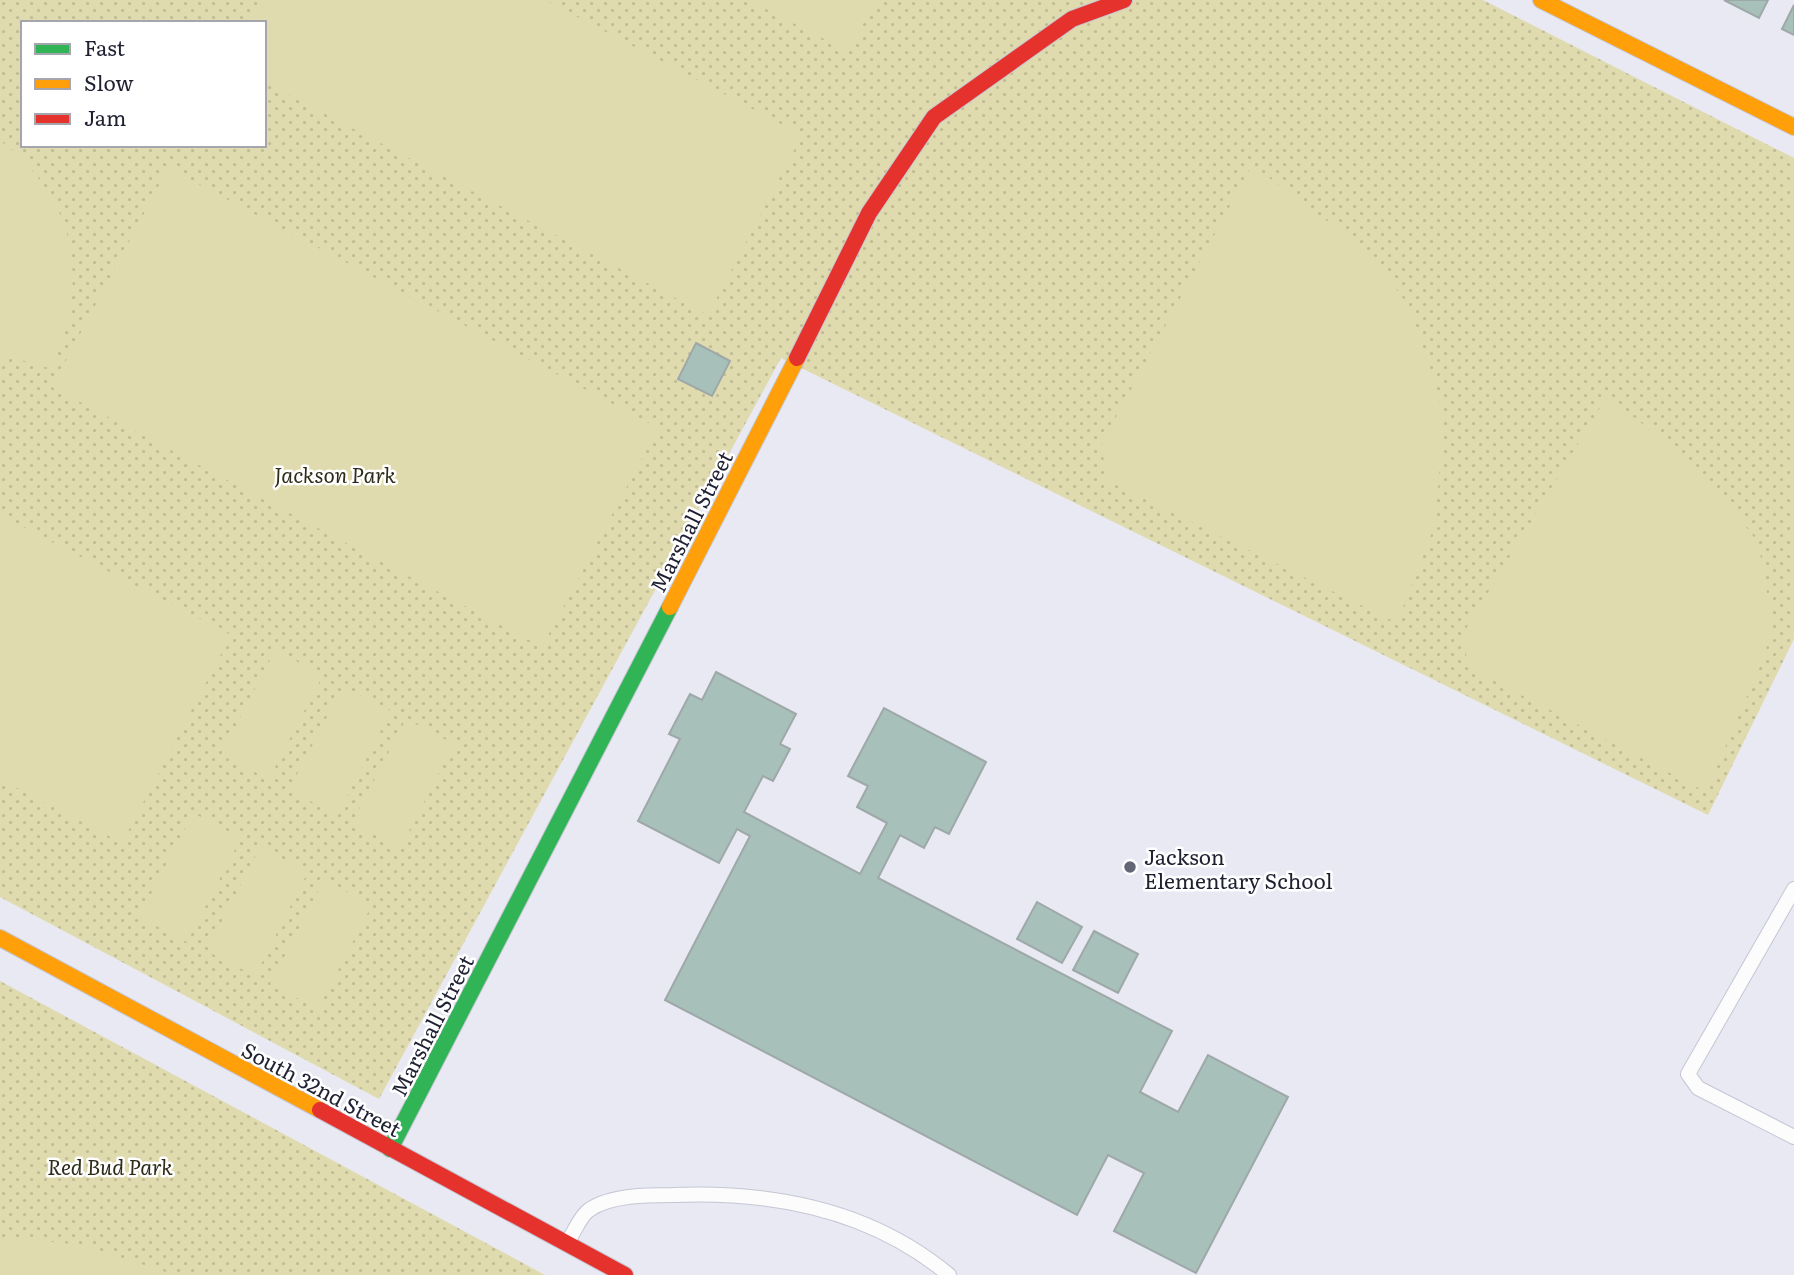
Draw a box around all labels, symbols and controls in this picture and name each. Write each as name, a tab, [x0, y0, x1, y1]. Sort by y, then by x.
legend	[21, 21, 266, 147]
text: Fast	[84, 31, 125, 62]
text: Slow	[84, 66, 134, 97]
text: Jam	[84, 101, 126, 132]
street label: Marshall Street	[641, 445, 739, 597]
park label: Jackson Park	[274, 458, 396, 489]
place label: Jackson Elementary School	[1144, 840, 1333, 895]
marker: Jackson Elementary School	[1122, 859, 1138, 875]
street label: Marshall Street	[382, 949, 480, 1101]
street label: South 32nd Street	[237, 1033, 408, 1143]
park label: Red Bud Park	[47, 1150, 173, 1181]

